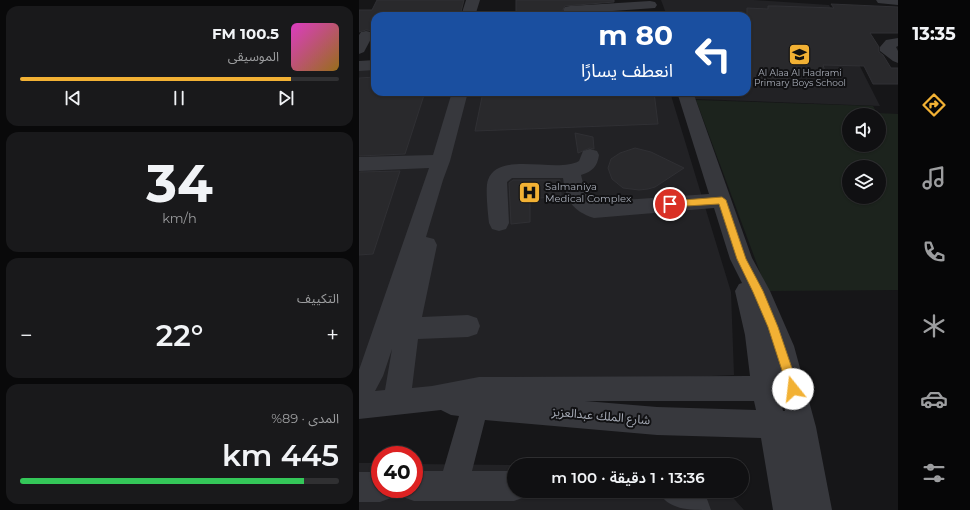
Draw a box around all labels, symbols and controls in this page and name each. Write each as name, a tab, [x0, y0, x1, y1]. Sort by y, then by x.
text: 80 m	[598, 18, 673, 52]
text: 13:35	[912, 23, 956, 45]
text: 100.5 FM	[212, 24, 279, 43]
icon: left	[687, 28, 739, 80]
school or university icon: Al Alaa Al Hadrami Primary Boys School	[787, 41, 813, 67]
text: الموسيقى	[228, 48, 279, 64]
text: انعطف يسارًا	[581, 60, 673, 82]
place label: Al Alaa Al Hadrami Primary Boys School	[754, 67, 846, 88]
icon: previous	[62, 87, 84, 109]
icon: pause	[168, 87, 190, 109]
icon: next	[275, 87, 297, 109]
icon: directions	[920, 91, 948, 119]
map controls	[842, 108, 886, 204]
button: sound	[842, 108, 886, 152]
text: 34	[146, 152, 213, 215]
button: layers	[842, 160, 886, 204]
icon: music	[920, 164, 948, 192]
hospital icon: Salmaniya Medical Complex	[517, 179, 543, 205]
place label: Salmaniya Medical Complex	[545, 180, 632, 205]
pin	[653, 187, 687, 221]
icon: arrive	[659, 193, 681, 215]
text: km/h	[162, 210, 197, 226]
icon: phone	[920, 238, 948, 266]
text: التكييف	[297, 290, 339, 306]
icon: climate	[920, 312, 948, 340]
text: 22°	[156, 317, 203, 354]
text: −	[20, 322, 33, 349]
text: +	[326, 322, 339, 349]
position arrow	[772, 368, 814, 410]
icon: car	[920, 385, 948, 413]
street label: شارع الملك عبدالعزيز	[550, 404, 651, 429]
text: المدى · 89%	[271, 410, 339, 426]
text: 445 km	[222, 437, 339, 474]
speed limit sign: 40	[371, 446, 423, 498]
icon: filters	[920, 459, 948, 487]
text: 13:36 · 1 دقيقة · 100 m	[551, 468, 705, 487]

